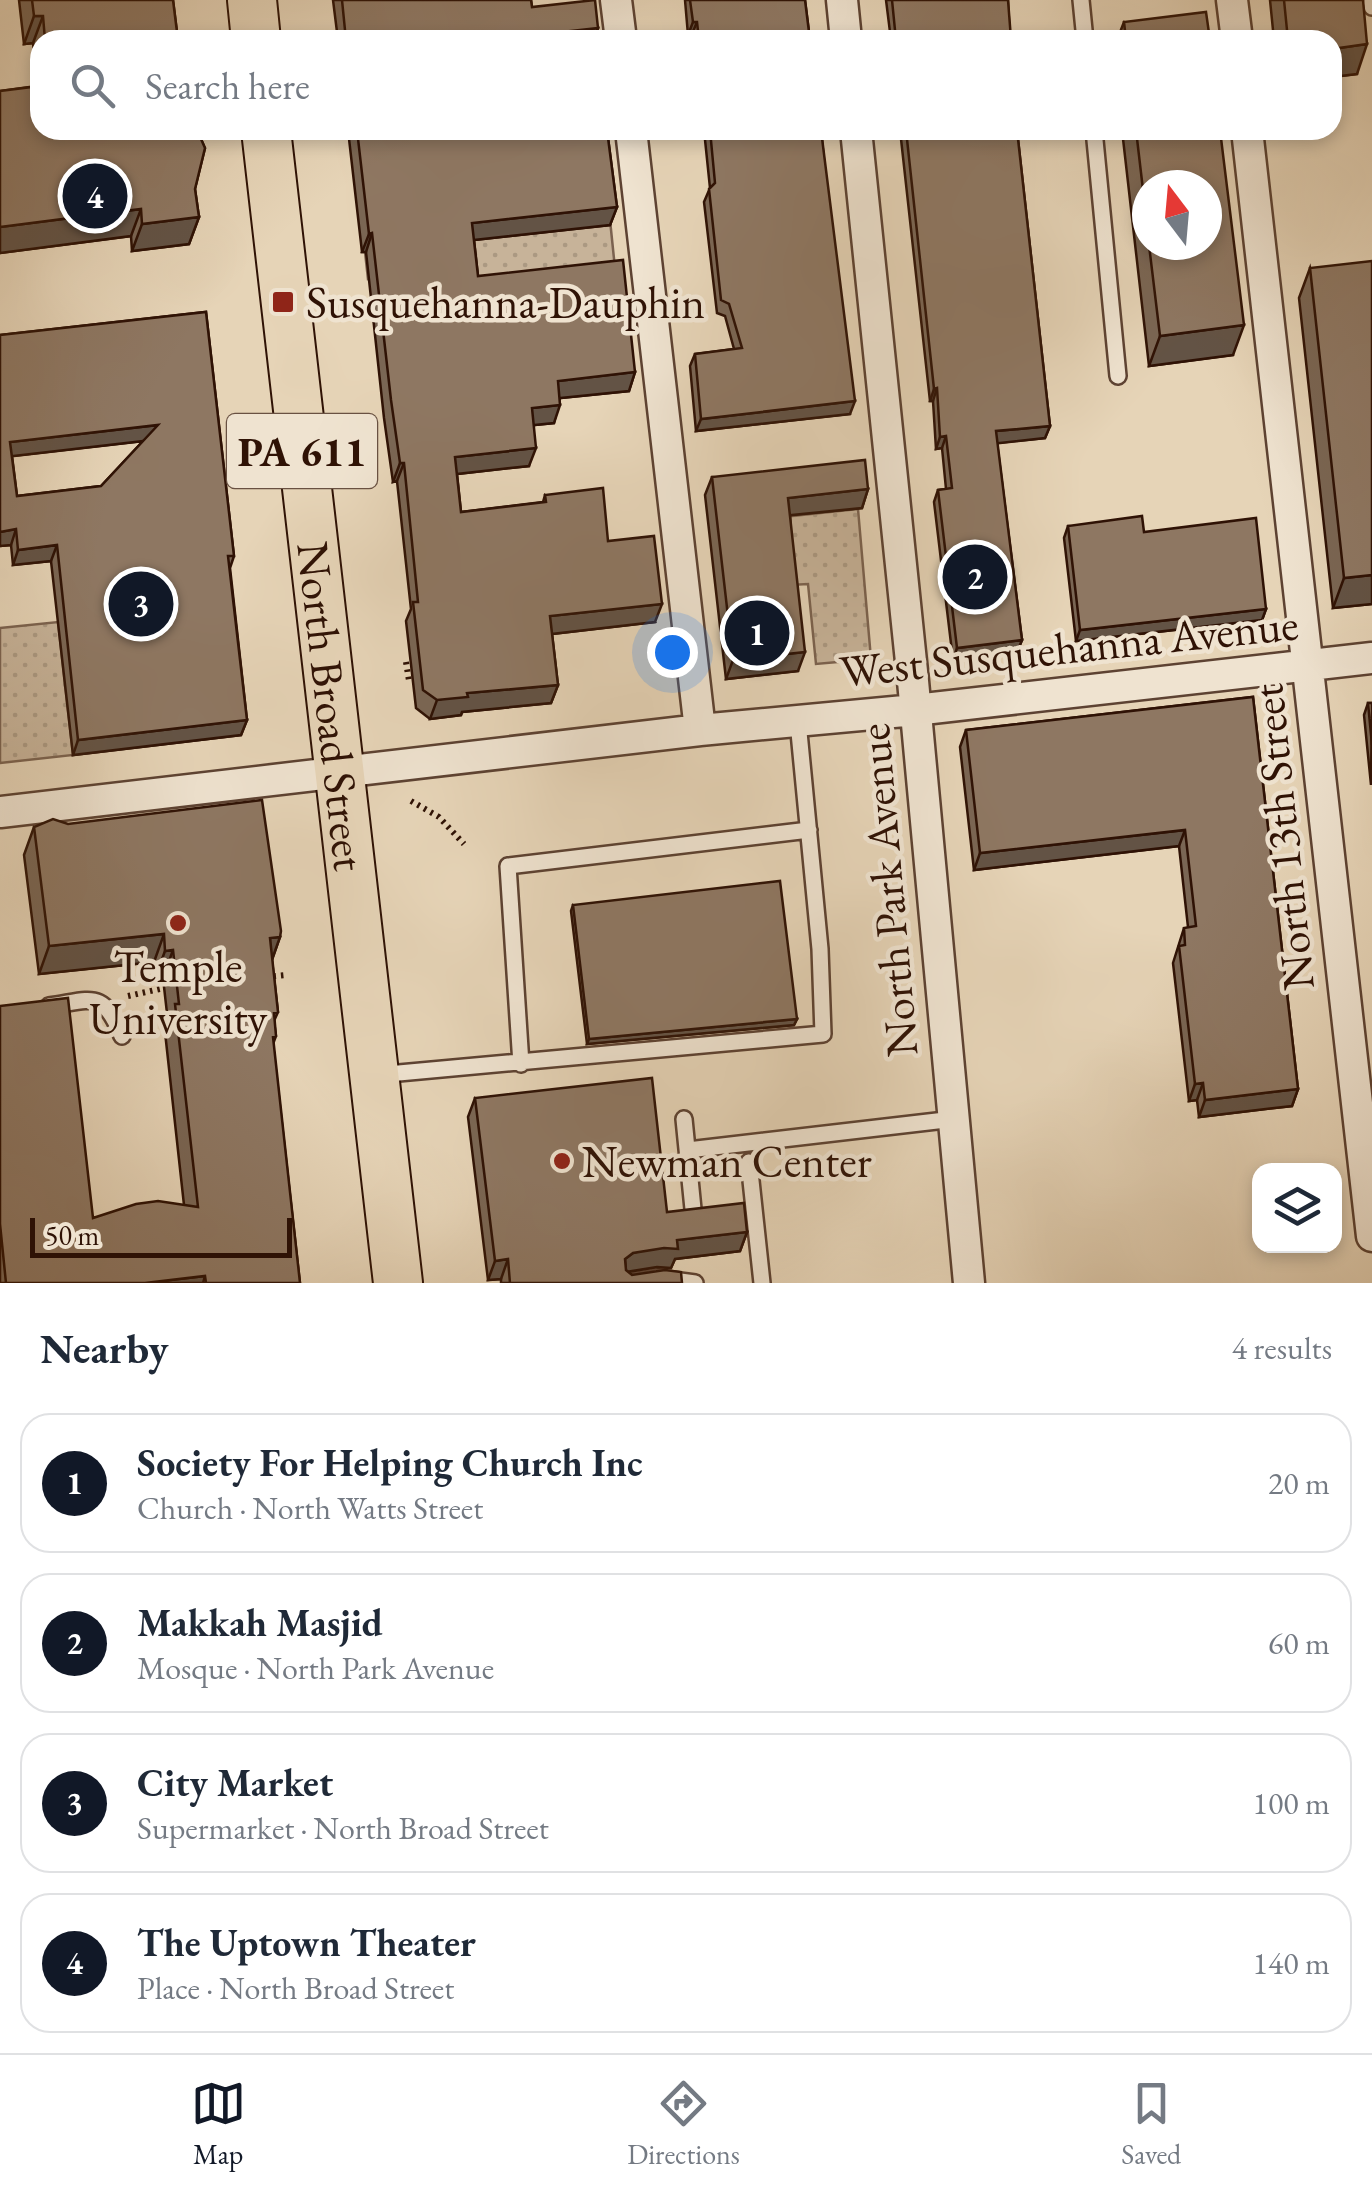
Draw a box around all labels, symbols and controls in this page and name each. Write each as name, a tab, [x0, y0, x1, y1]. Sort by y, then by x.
search box	[30, 30, 1342, 140]
icon: search	[65, 58, 120, 113]
text: Search here	[145, 61, 310, 110]
pin: 4	[62, 158, 128, 234]
north arrow	[1132, 170, 1222, 260]
place label: Susquehanna-Dauphin	[306, 273, 705, 331]
marker: Susquehanna-Dauphin	[270, 289, 296, 315]
road number: PA 611	[227, 414, 377, 488]
street label: North Broad Street	[284, 539, 380, 874]
pin: 2	[942, 540, 1008, 614]
pin: 3	[108, 566, 174, 642]
street label: West Susquehanna Avenue	[837, 594, 1301, 700]
pin: 1	[724, 596, 790, 670]
your location	[647, 627, 698, 678]
street label: North 13th Street	[1237, 681, 1327, 993]
street label: North Park Avenue	[844, 721, 930, 1059]
marker: Temple University	[167, 912, 189, 934]
place label: Temple University	[89, 937, 268, 1047]
place label: Newman Center	[582, 1132, 872, 1190]
marker: Newman Center	[551, 1150, 573, 1172]
map controls	[1252, 1163, 1342, 1253]
button: layers	[1252, 1163, 1342, 1253]
scale bar	[30, 1213, 292, 1258]
text: 50 m	[45, 1217, 99, 1253]
text: Nearby	[40, 1321, 169, 1376]
text: 4 results	[1232, 1327, 1332, 1369]
text: Society For Helping Church Inc	[137, 1438, 643, 1487]
text: 1	[66, 1462, 83, 1504]
text: 20 m	[1268, 1462, 1330, 1504]
text: Church · North Watts Street	[137, 1487, 483, 1529]
text: Makkah Masjid	[137, 1598, 383, 1647]
text: 2	[66, 1622, 83, 1664]
text: 60 m	[1268, 1622, 1330, 1664]
text: Mosque · North Park Avenue	[137, 1647, 494, 1689]
text: City Market	[137, 1758, 333, 1807]
text: 3	[66, 1782, 83, 1824]
text: 100 m	[1253, 1782, 1330, 1824]
text: Supermarket · North Broad Street	[137, 1807, 549, 1849]
text: The Uptown Theater	[137, 1918, 476, 1967]
text: 4	[66, 1942, 83, 1984]
text: 140 m	[1253, 1942, 1330, 1984]
text: Place · North Broad Street	[137, 1967, 454, 2009]
tab: Map	[191, 2076, 246, 2172]
tab: Directions	[627, 2076, 740, 2172]
tab: Saved	[1121, 2076, 1181, 2172]

